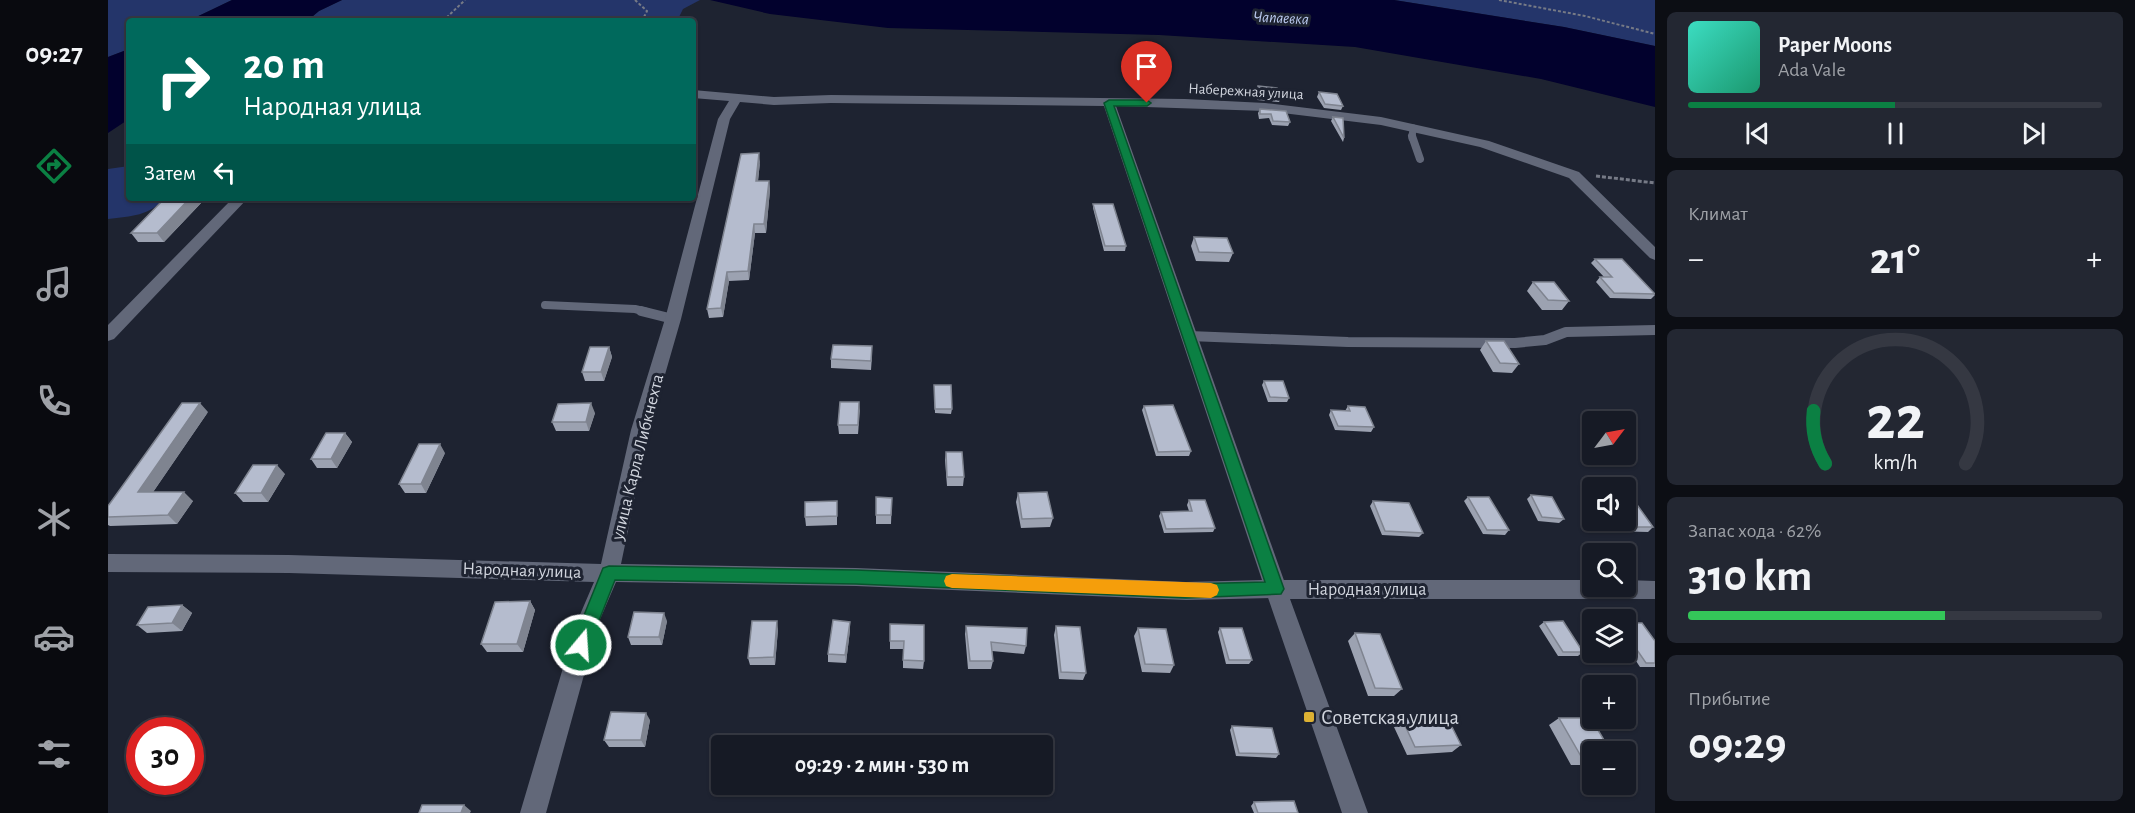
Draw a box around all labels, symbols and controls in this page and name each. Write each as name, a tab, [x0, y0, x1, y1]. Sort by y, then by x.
water label: Чапаевка	[1253, 9, 1309, 27]
text: Paper Moons	[1778, 34, 1892, 56]
text: 09:27	[25, 40, 83, 67]
pin	[1121, 41, 1172, 103]
icon: right	[144, 42, 222, 120]
text: 20 m	[243, 44, 325, 86]
icon: arrive	[1130, 50, 1163, 83]
text: Ada Vale	[1778, 60, 1846, 80]
street label: Набережная улица	[1188, 81, 1304, 102]
text: Народная улица	[243, 93, 422, 120]
icon: previous	[1741, 117, 1774, 150]
icon: pause	[1879, 117, 1912, 150]
icon: next	[2017, 117, 2050, 150]
icon: directions	[33, 145, 75, 187]
icon: left	[208, 156, 241, 189]
text: Затем	[144, 162, 196, 184]
text: Климат	[1688, 204, 1748, 224]
text: 21°	[1870, 237, 1920, 282]
text: −	[1688, 243, 1704, 276]
text: +	[2086, 243, 2102, 276]
icon: music	[33, 263, 75, 305]
street label: улица Карла Либкнехта	[607, 372, 667, 543]
icon: phone	[33, 380, 75, 422]
text: 22	[1866, 388, 1924, 450]
north arrow	[1582, 411, 1636, 465]
map controls	[1582, 411, 1636, 795]
text: km/h	[1873, 452, 1917, 473]
button: sound	[1582, 477, 1636, 531]
icon: climate	[33, 498, 75, 540]
text: Запас хода · 62%	[1688, 521, 1822, 541]
button: search	[1582, 543, 1636, 597]
text: 310 km	[1688, 554, 1812, 599]
street label: Народная улица	[462, 560, 582, 582]
street label: Народная улица	[1307, 581, 1427, 599]
button: layers	[1582, 609, 1636, 663]
position arrow	[549, 613, 613, 677]
icon: car	[33, 616, 75, 658]
button: +	[1582, 675, 1636, 729]
text: Прибытие	[1688, 689, 1770, 709]
place label: Советская улица	[1321, 707, 1460, 728]
marker: Советская улица	[1302, 710, 1316, 724]
speed limit sign: 30	[126, 717, 204, 795]
text: 09:29	[1688, 722, 1786, 767]
icon: filters	[33, 733, 75, 775]
button: −	[1582, 741, 1636, 795]
text: 09:29 · 2 мин · 530 m	[795, 754, 969, 776]

